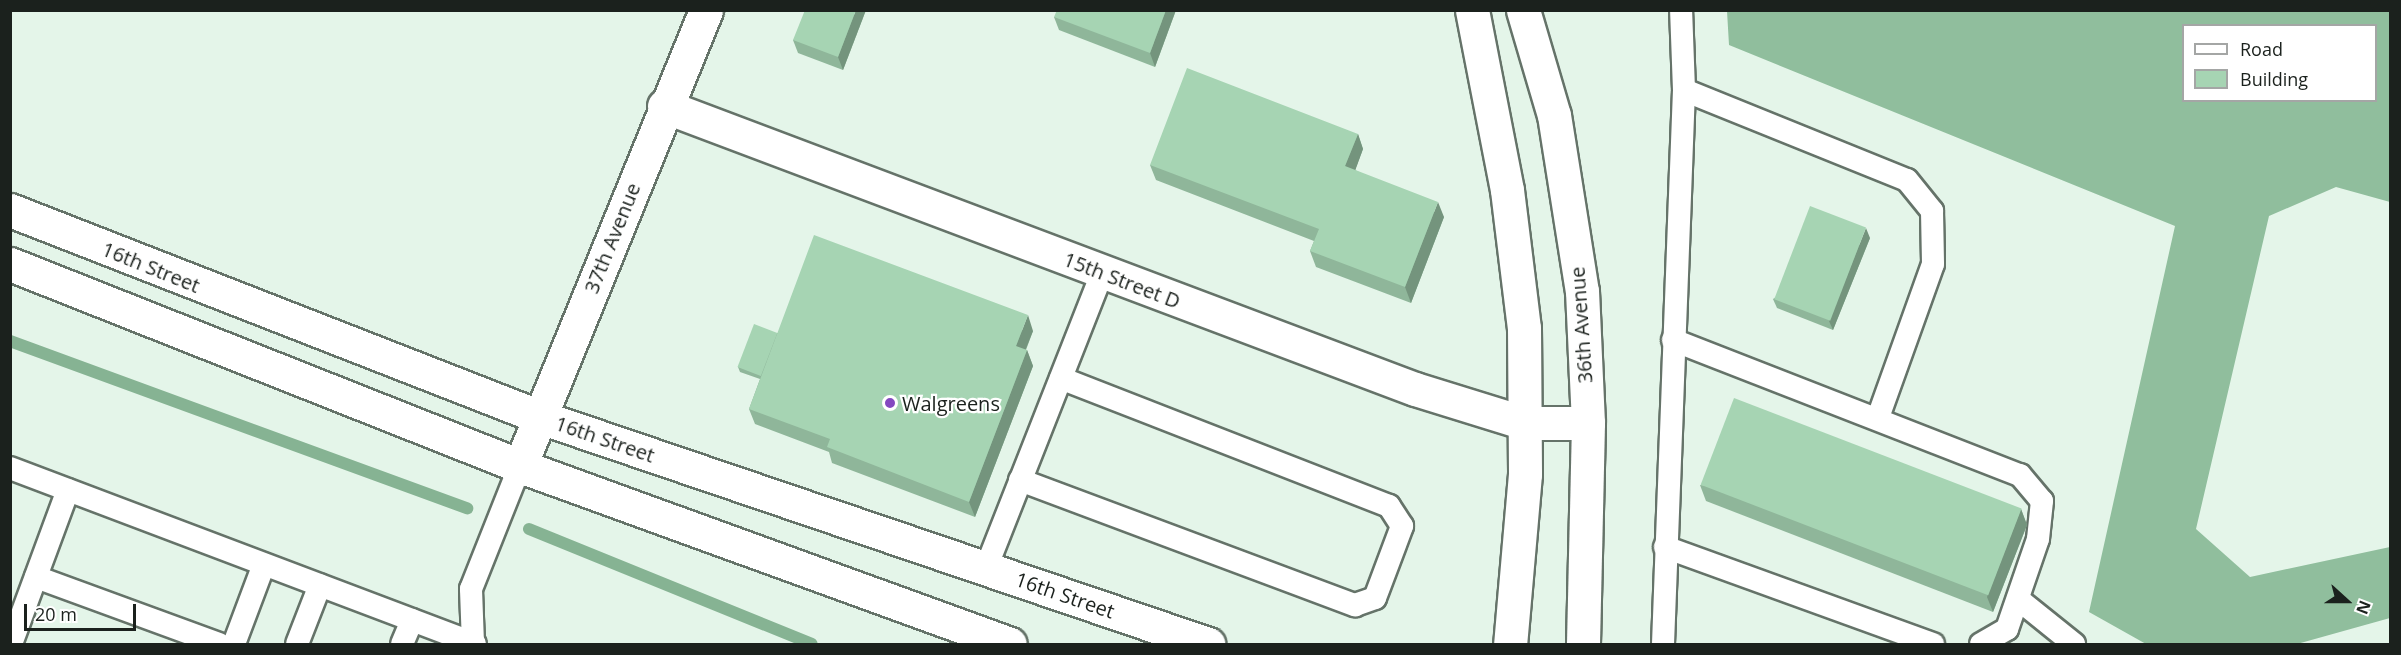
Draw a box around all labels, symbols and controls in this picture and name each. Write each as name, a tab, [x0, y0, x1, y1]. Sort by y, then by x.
legend	[2182, 24, 2377, 102]
text: Road	[2240, 37, 2283, 61]
text: Building	[2240, 67, 2308, 91]
street label: 37th Avenue	[579, 179, 645, 297]
street label: 16th Street	[99, 237, 203, 297]
street label: 15th Street D	[1060, 247, 1184, 313]
street label: 36th Avenue	[1565, 266, 1597, 384]
place label: Walgreens	[902, 391, 1000, 415]
marker: Walgreens	[883, 396, 897, 410]
street label: 16th Street	[552, 411, 658, 467]
street label: 16th Street	[1012, 567, 1118, 623]
north arrow	[2317, 571, 2377, 631]
scale bar	[27, 592, 140, 630]
text: N	[2351, 597, 2376, 617]
text: 20 m	[35, 602, 77, 626]

